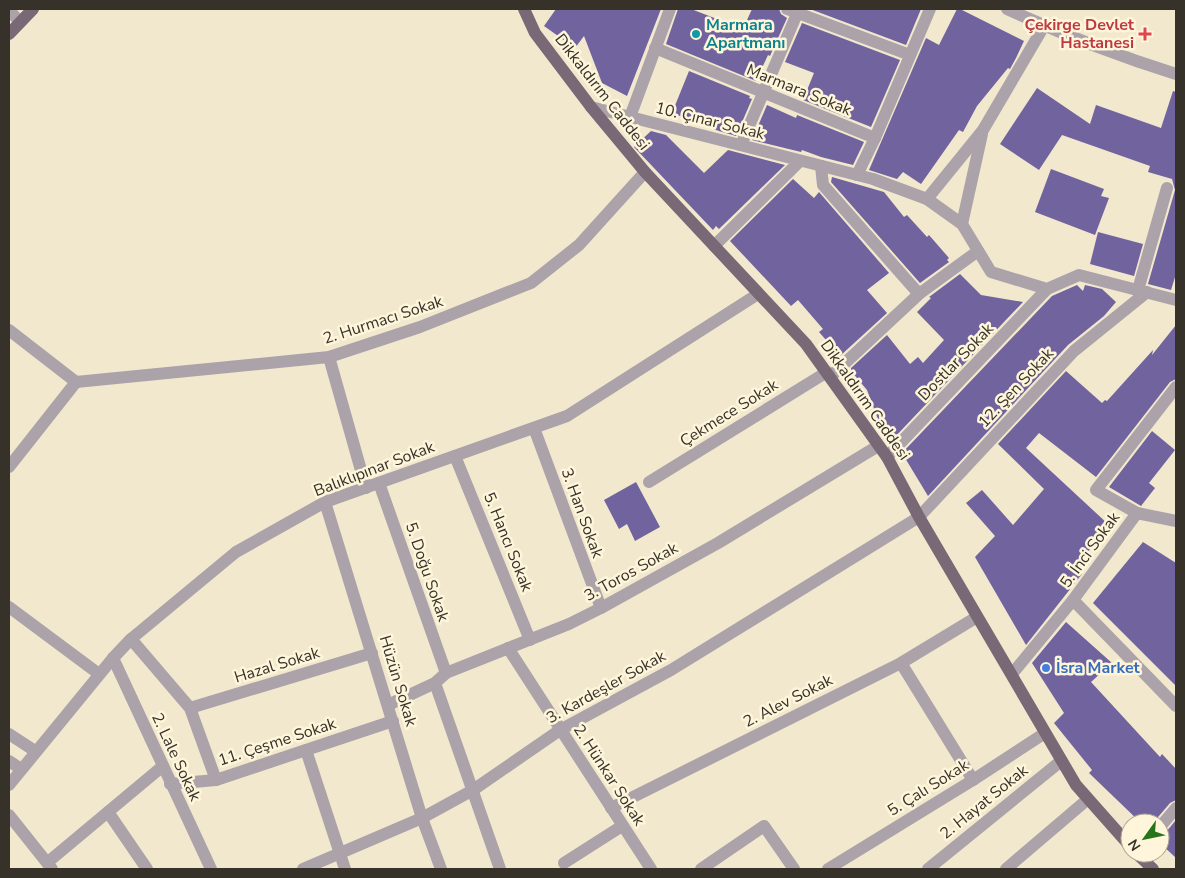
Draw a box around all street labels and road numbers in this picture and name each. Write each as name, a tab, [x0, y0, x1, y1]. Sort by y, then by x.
street label: Dikkaldırım Caddesi	[549, 29, 655, 155]
street label: Marmara Sokak	[743, 59, 856, 121]
street label: 10. Çınar Sokak	[653, 97, 768, 145]
street label: 2. Hurmacı Sokak	[320, 290, 447, 350]
street label: Dostlar Sokak	[913, 318, 999, 406]
street label: Dikkaldırım Caddesi	[815, 335, 915, 465]
street label: 12. Şen Sokak	[973, 343, 1059, 433]
street label: Çekmece Sokak	[676, 373, 783, 452]
street label: Balıklıpınar Sokak	[310, 435, 439, 502]
street label: 3. Han Sokak	[556, 465, 609, 562]
street label: 5. Hancı Sokak	[478, 489, 538, 596]
street label: 5. İnci Sokak	[1055, 507, 1126, 592]
street label: 5. Doğu Sokak	[400, 519, 455, 626]
street label: 3. Toros Sokak	[580, 537, 683, 607]
street label: Hüzün Sokak	[374, 633, 423, 730]
street label: Hazal Sokak	[231, 641, 323, 688]
street label: 3. Kardeşler Sokak	[542, 645, 670, 729]
street label: 2. Alev Sokak	[740, 669, 837, 733]
street label: 2. Lale Sokak	[146, 709, 206, 806]
street label: 11. Çeşme Sokak	[215, 712, 340, 771]
street label: 2. Hünkar Sokak	[568, 720, 651, 831]
street label: 5. Çalı Sokak	[883, 754, 974, 822]
street label: 2. Hayat Sokak	[935, 759, 1033, 844]

